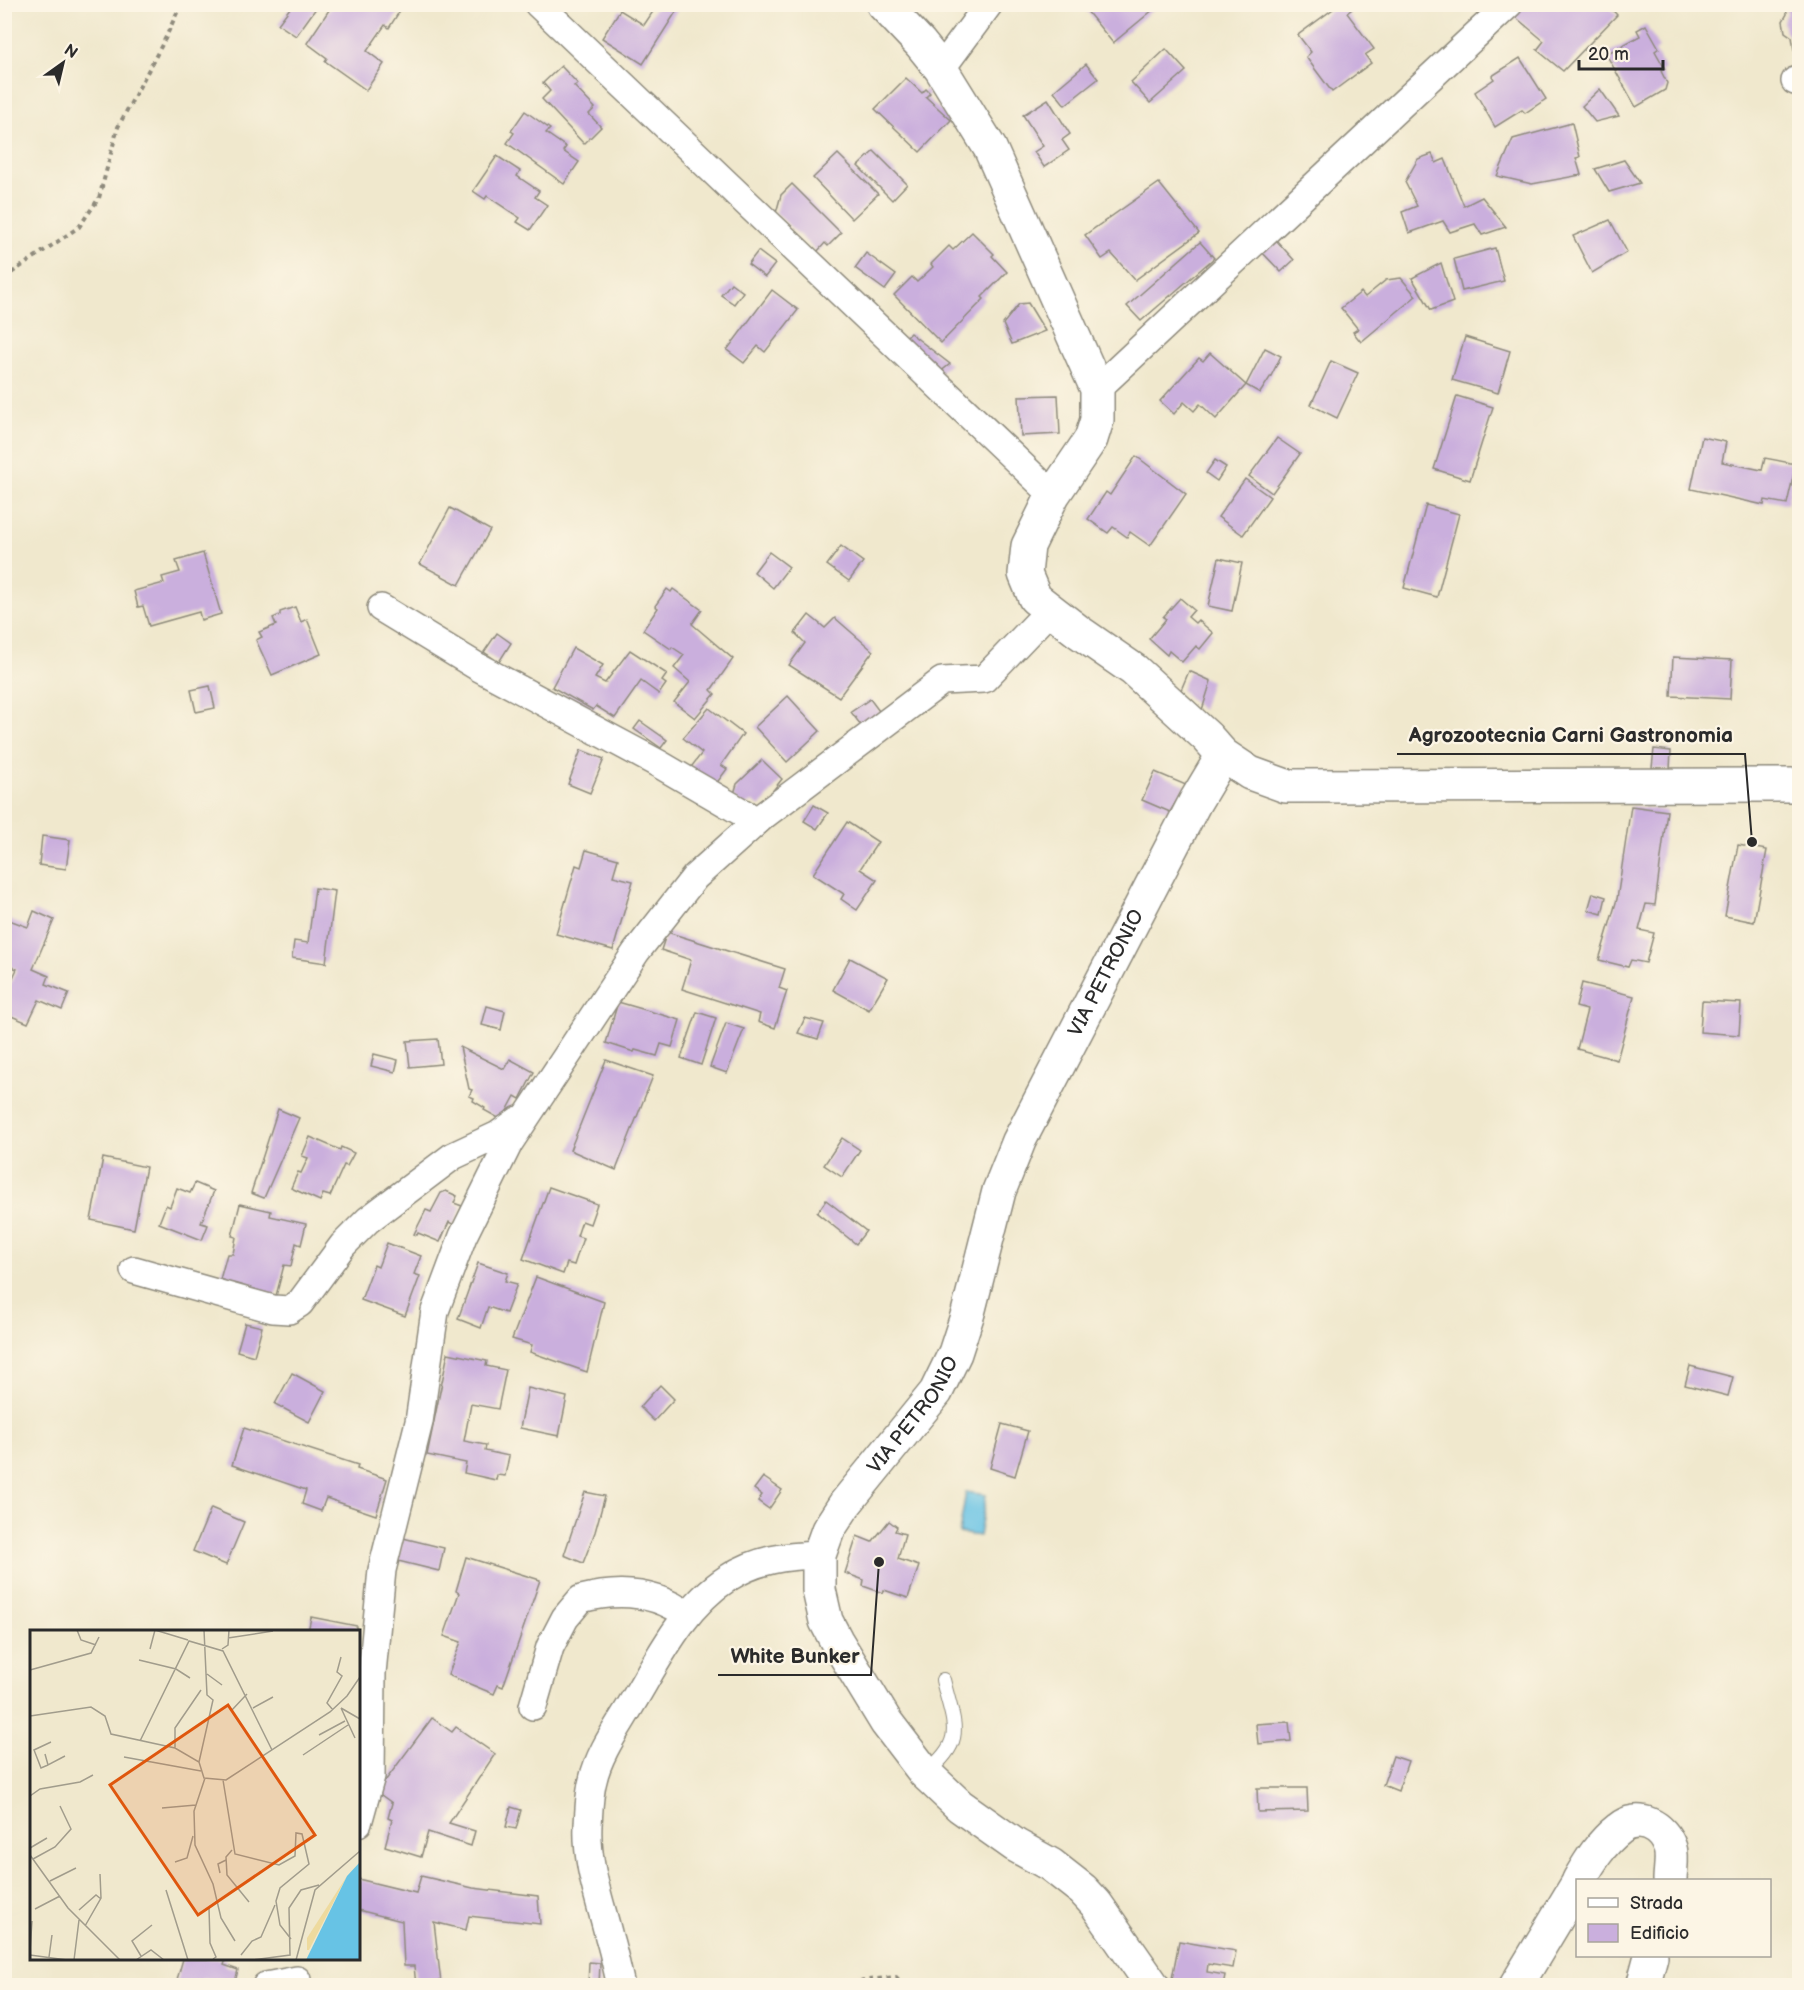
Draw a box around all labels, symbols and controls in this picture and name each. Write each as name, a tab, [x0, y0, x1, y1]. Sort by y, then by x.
north arrow	[33, 33, 93, 93]
scale bar	[1579, 33, 1663, 71]
text: N	[60, 41, 81, 63]
text: 20 m	[1588, 44, 1629, 65]
callout: Agrozootecnia Carni Gastronomia	[1397, 715, 1745, 754]
text: Agrozootecnia Carni Gastronomia	[1408, 723, 1733, 748]
street label: VIA PETRONIO	[1063, 906, 1149, 1041]
street label: VIA PETRONIO	[863, 1352, 964, 1479]
inset map	[30, 1630, 360, 1960]
callout: White Bunker	[718, 1636, 871, 1675]
text: White Bunker	[730, 1644, 860, 1669]
legend	[1576, 1879, 1771, 1957]
text: Strada	[1630, 1893, 1683, 1914]
text: Edificio	[1630, 1923, 1689, 1944]

